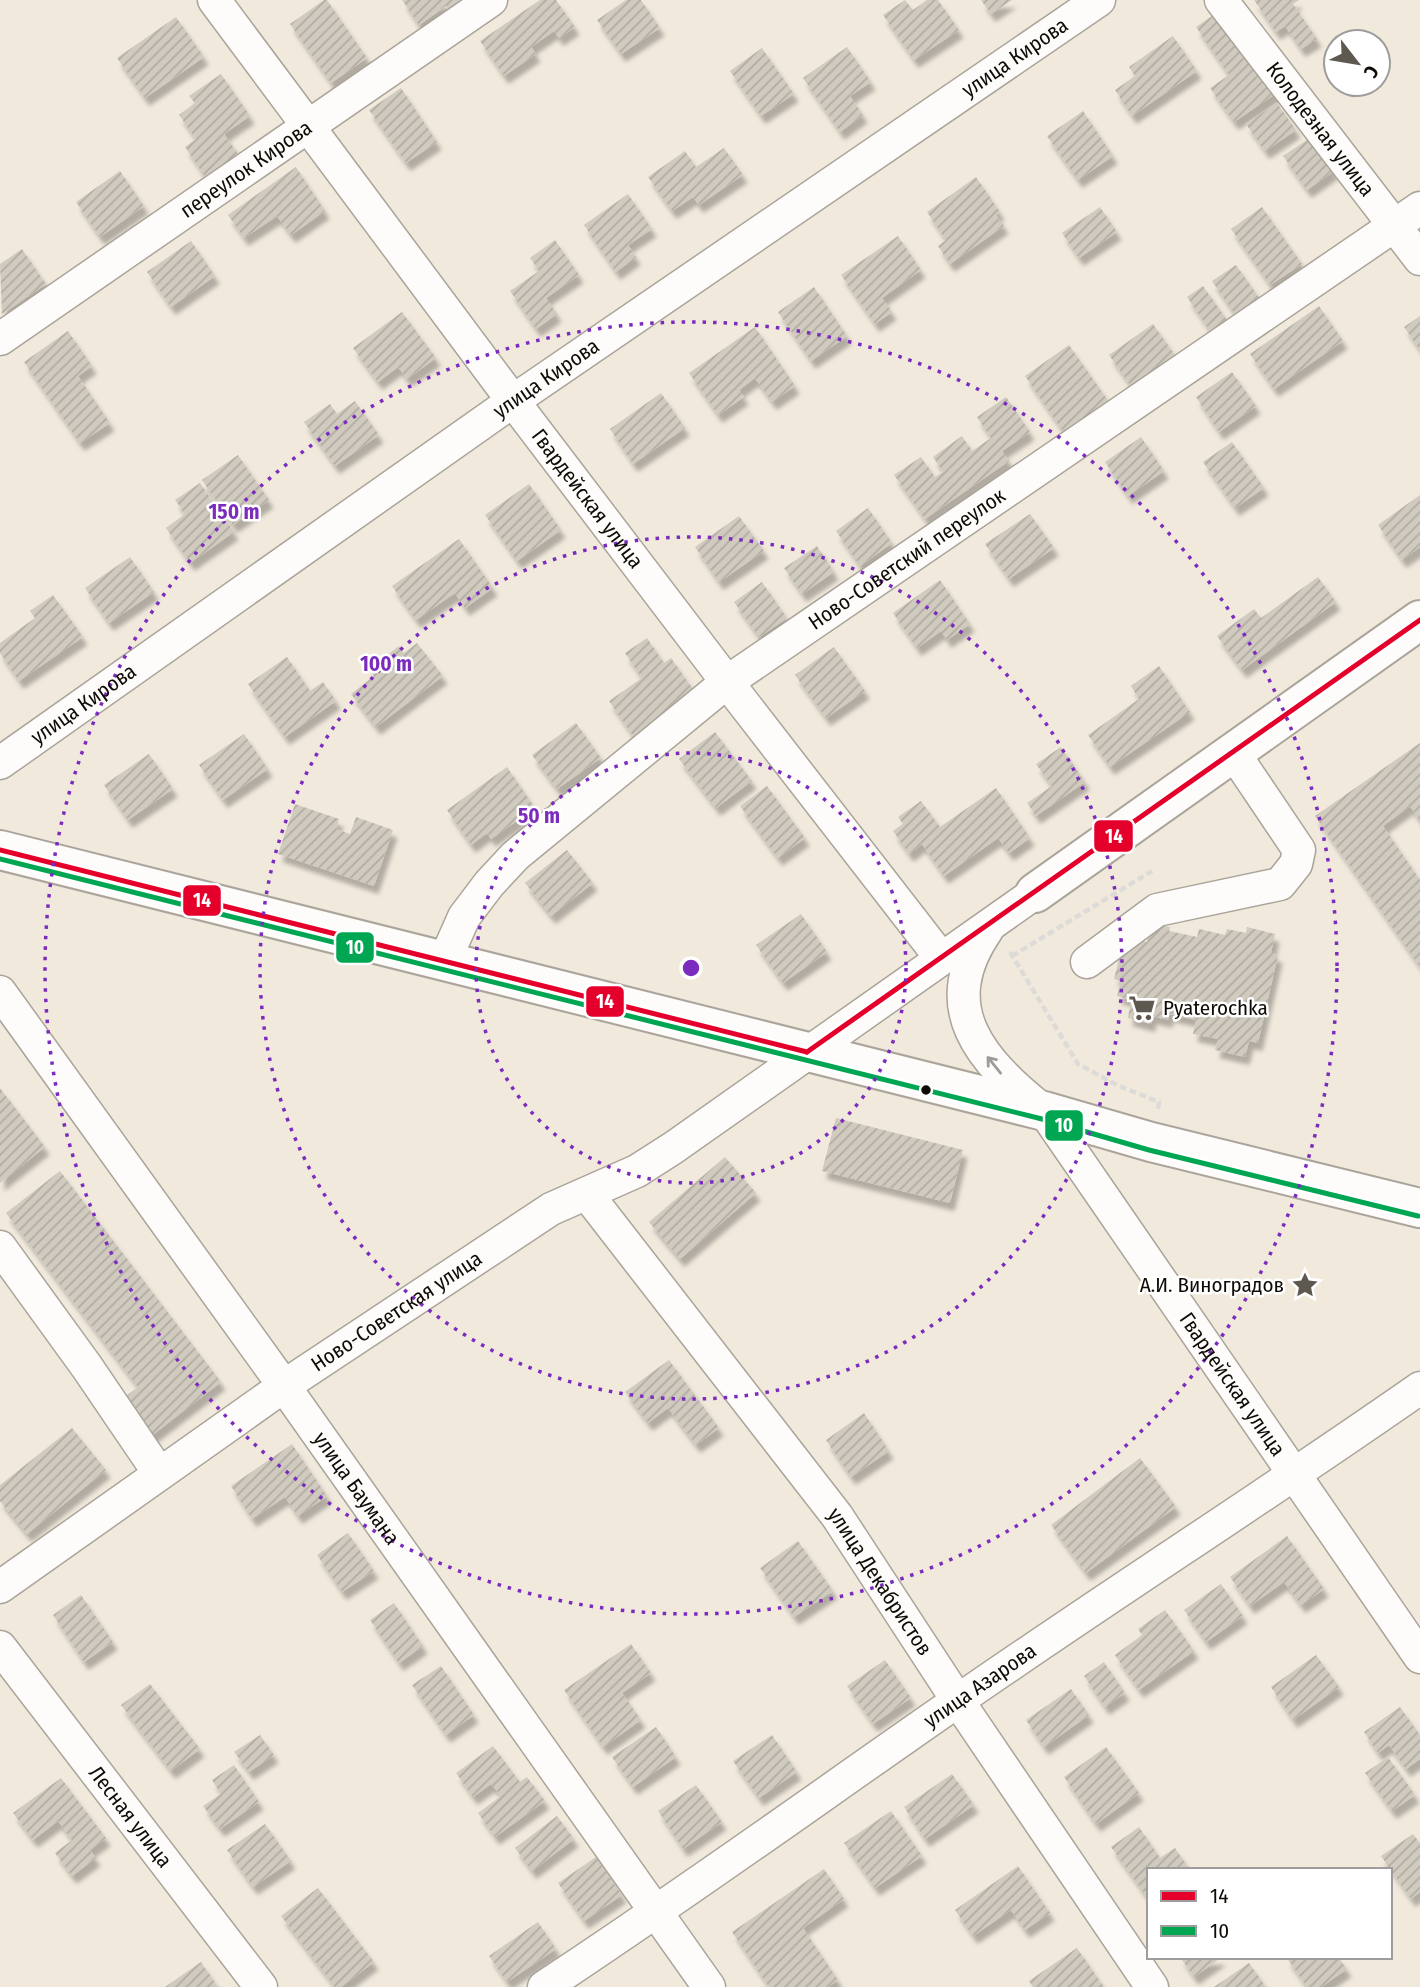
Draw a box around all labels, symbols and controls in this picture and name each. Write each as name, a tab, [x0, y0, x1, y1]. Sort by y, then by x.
street label: улица Кирова	[957, 12, 1073, 103]
north arrow	[1322, 28, 1392, 98]
street label: Колодезная улица	[1260, 57, 1380, 202]
text: С	[1359, 61, 1384, 82]
street label: переулок Кирова	[175, 115, 317, 224]
street label: улица Кирова	[488, 333, 604, 424]
street label: Гвардейская улица	[526, 424, 649, 574]
street label: Ново-Советский переулок	[803, 482, 1010, 635]
text: 150 m	[208, 499, 260, 525]
text: 100 m	[360, 651, 412, 677]
street label: улица Кирова	[26, 658, 141, 750]
text: 50 m	[518, 803, 560, 829]
line badge: 14	[1093, 819, 1134, 853]
text: 14	[1105, 825, 1123, 848]
line badge: 14	[182, 884, 222, 917]
text: 14	[193, 889, 211, 912]
line badge: 10	[335, 931, 375, 964]
text: 10	[346, 936, 364, 959]
centre of rings	[679, 956, 703, 980]
line badge: 14	[585, 985, 625, 1018]
text: 14	[596, 990, 614, 1013]
supermarket icon: Pyaterochka	[1127, 993, 1157, 1023]
place label: Pyaterochka	[1163, 995, 1268, 1021]
one-way arrow	[987, 1057, 1002, 1075]
unlabelled marker	[919, 1083, 933, 1097]
line badge: 10	[1044, 1109, 1084, 1142]
text: 10	[1055, 1114, 1073, 1137]
street label: Ново-Советская улица	[306, 1245, 487, 1377]
place icon: А.И. Виноградов	[1290, 1270, 1320, 1300]
place label: А.И. Виноградов	[1140, 1272, 1284, 1298]
street label: Гвардейская улица	[1174, 1308, 1291, 1461]
street label: улица Баумана	[308, 1427, 405, 1550]
street label: улица Декабристов	[822, 1502, 938, 1660]
street label: улица Азарова	[919, 1638, 1041, 1733]
street label: Лесная улица	[83, 1761, 178, 1873]
legend	[1147, 1868, 1392, 1959]
text: 14	[1210, 1883, 1228, 1909]
text: 10	[1210, 1918, 1229, 1944]

